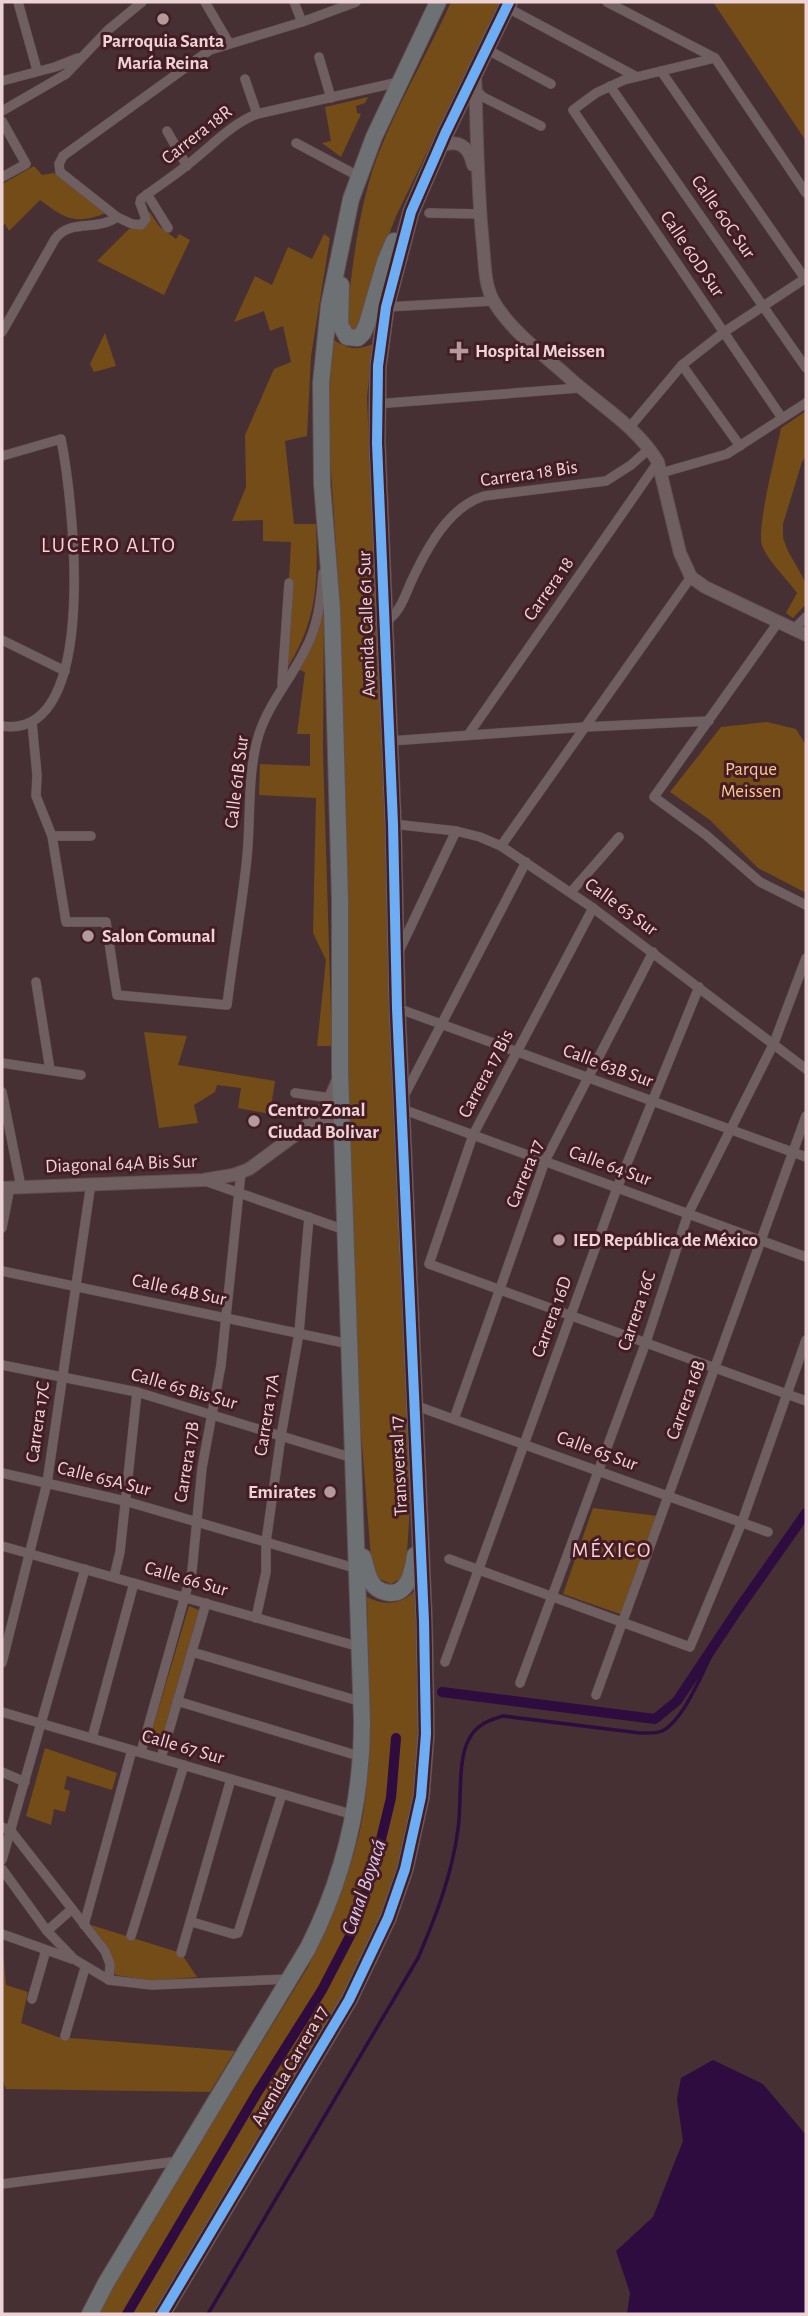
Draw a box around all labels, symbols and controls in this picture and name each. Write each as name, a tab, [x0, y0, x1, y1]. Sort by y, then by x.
marker: Parroquia Santa María Reina	[155, 11, 171, 27]
place label: Parroquia Santa María Reina	[102, 32, 224, 73]
street label: Carrera 18R	[158, 102, 236, 168]
street label: Calle 60C Sur	[688, 172, 758, 262]
street label: Calle 60D Sur	[656, 208, 728, 300]
marker: Hospital Meissen	[449, 341, 469, 361]
place label: Hospital Meissen	[475, 342, 605, 361]
street label: Carrera 18 Bis	[479, 458, 579, 490]
district label: LUCERO ALTO	[41, 535, 177, 556]
street label: Avenida Calle 61 Sur	[355, 550, 379, 698]
street label: Carrera 18	[520, 554, 578, 624]
street label: Calle 61B Sur	[222, 735, 252, 829]
park label: Parque Meissen	[721, 760, 781, 801]
street label: Calle 63 Sur	[581, 874, 661, 940]
place label: Salon Comunal	[102, 927, 216, 946]
marker: Salon Comunal	[80, 928, 96, 944]
street label: Carrera 17 Bis	[455, 1027, 517, 1121]
street label: Calle 63B Sur	[560, 1041, 656, 1091]
place label: Centro Zonal Ciudad Bolivar	[268, 1101, 379, 1142]
marker: Centro Zonal Ciudad Bolivar	[246, 1113, 262, 1129]
street label: Carrera 17	[503, 1137, 547, 1211]
street label: Calle 64 Sur	[566, 1142, 654, 1190]
street label: Diagonal 64A Bis Sur	[45, 1152, 197, 1176]
place label: IED República de México	[573, 1231, 758, 1250]
marker: IED República de México	[551, 1232, 567, 1248]
street label: Carrera 16C	[615, 1269, 659, 1353]
street label: Calle 64B Sur	[130, 1271, 228, 1309]
street label: Carrera 16D	[529, 1274, 575, 1360]
street label: Carrera 16B	[663, 1358, 709, 1442]
street label: Calle 65 Bis Sur	[129, 1365, 239, 1413]
street label: Carrera 17A	[251, 1373, 283, 1457]
street label: Carrera 17C	[23, 1380, 53, 1464]
street label: Transversal 17	[387, 1415, 411, 1517]
street label: Carrera 17B	[171, 1420, 203, 1504]
street label: Calle 65 Sur	[554, 1428, 640, 1474]
street label: Calle 65A Sur	[55, 1458, 153, 1500]
place label: Emirates	[248, 1483, 316, 1502]
marker: Emirates	[322, 1484, 338, 1500]
district label: MÉXICO	[572, 1538, 652, 1561]
street label: Calle 66 Sur	[142, 1558, 230, 1600]
street label: Calle 67 Sur	[140, 1726, 226, 1768]
water label: Canal Boyacá	[338, 1837, 390, 1937]
street label: Avenida Carrera 17	[248, 2003, 332, 2129]

